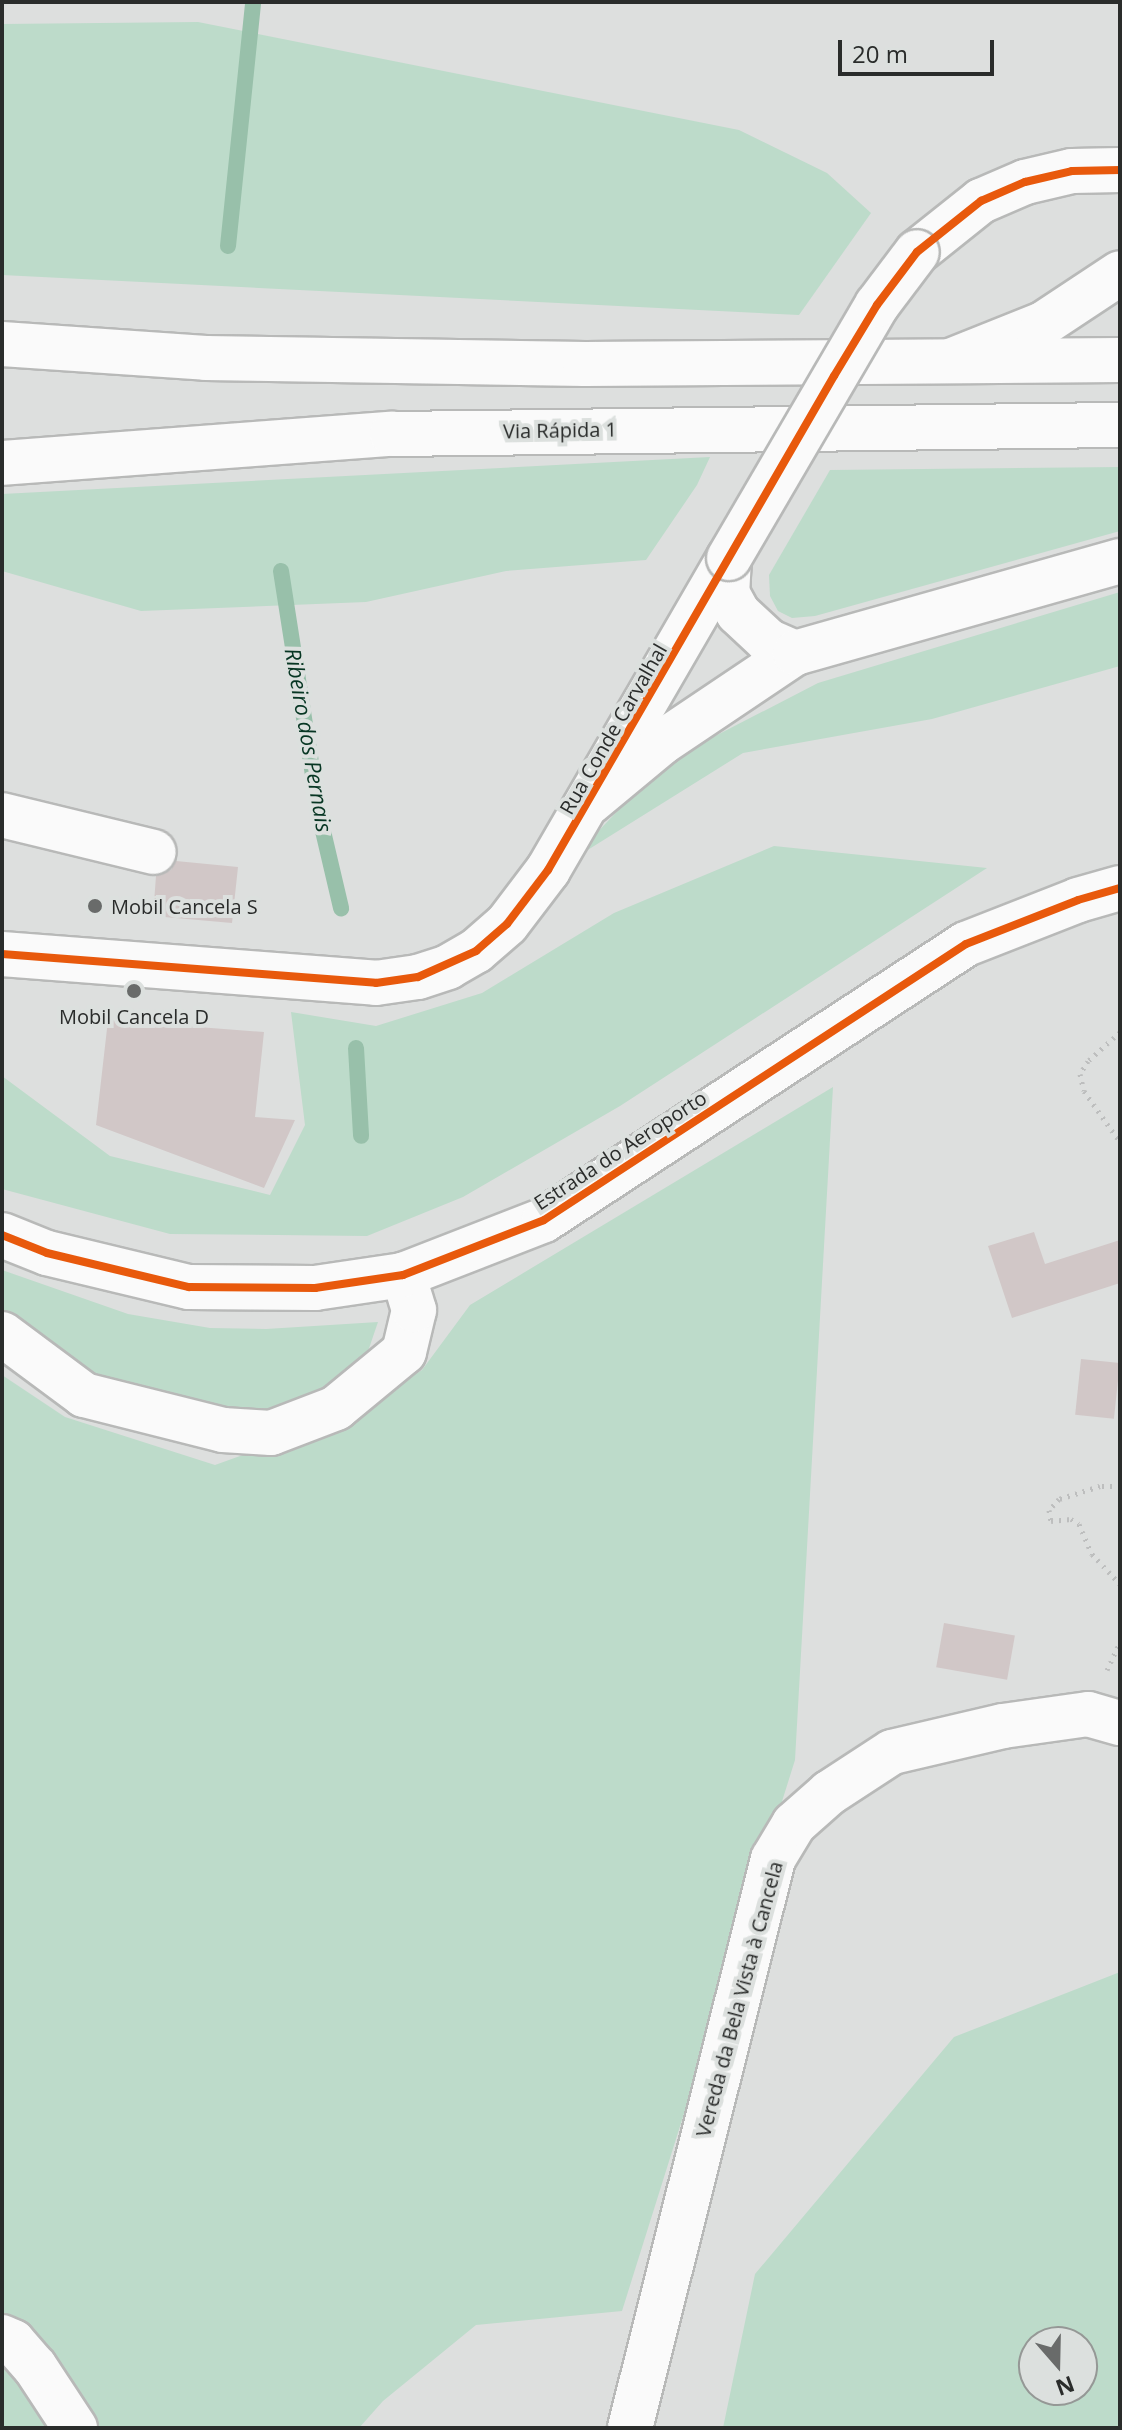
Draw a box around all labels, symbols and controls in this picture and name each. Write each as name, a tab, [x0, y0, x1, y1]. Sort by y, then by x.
scale bar	[842, 24, 998, 74]
text: 20 m	[852, 37, 908, 70]
street label: Via Rápida 1	[503, 417, 617, 443]
street label: Rua Conde Carvalhal	[554, 639, 672, 819]
water label: Ribeiro dos Pernais	[280, 646, 338, 834]
place label: Mobil Cancela S	[111, 894, 258, 918]
marker: Mobil Cancela S	[86, 897, 104, 915]
marker: Mobil Cancela D	[125, 982, 143, 1000]
place label: Mobil Cancela D	[59, 1004, 209, 1028]
street label: Estrada do Aeroporto	[529, 1085, 711, 1215]
street label: Vereda da Bela Vista à Cancela	[691, 1859, 787, 2139]
north arrow	[1018, 2326, 1098, 2406]
text: N	[1052, 2370, 1079, 2404]

